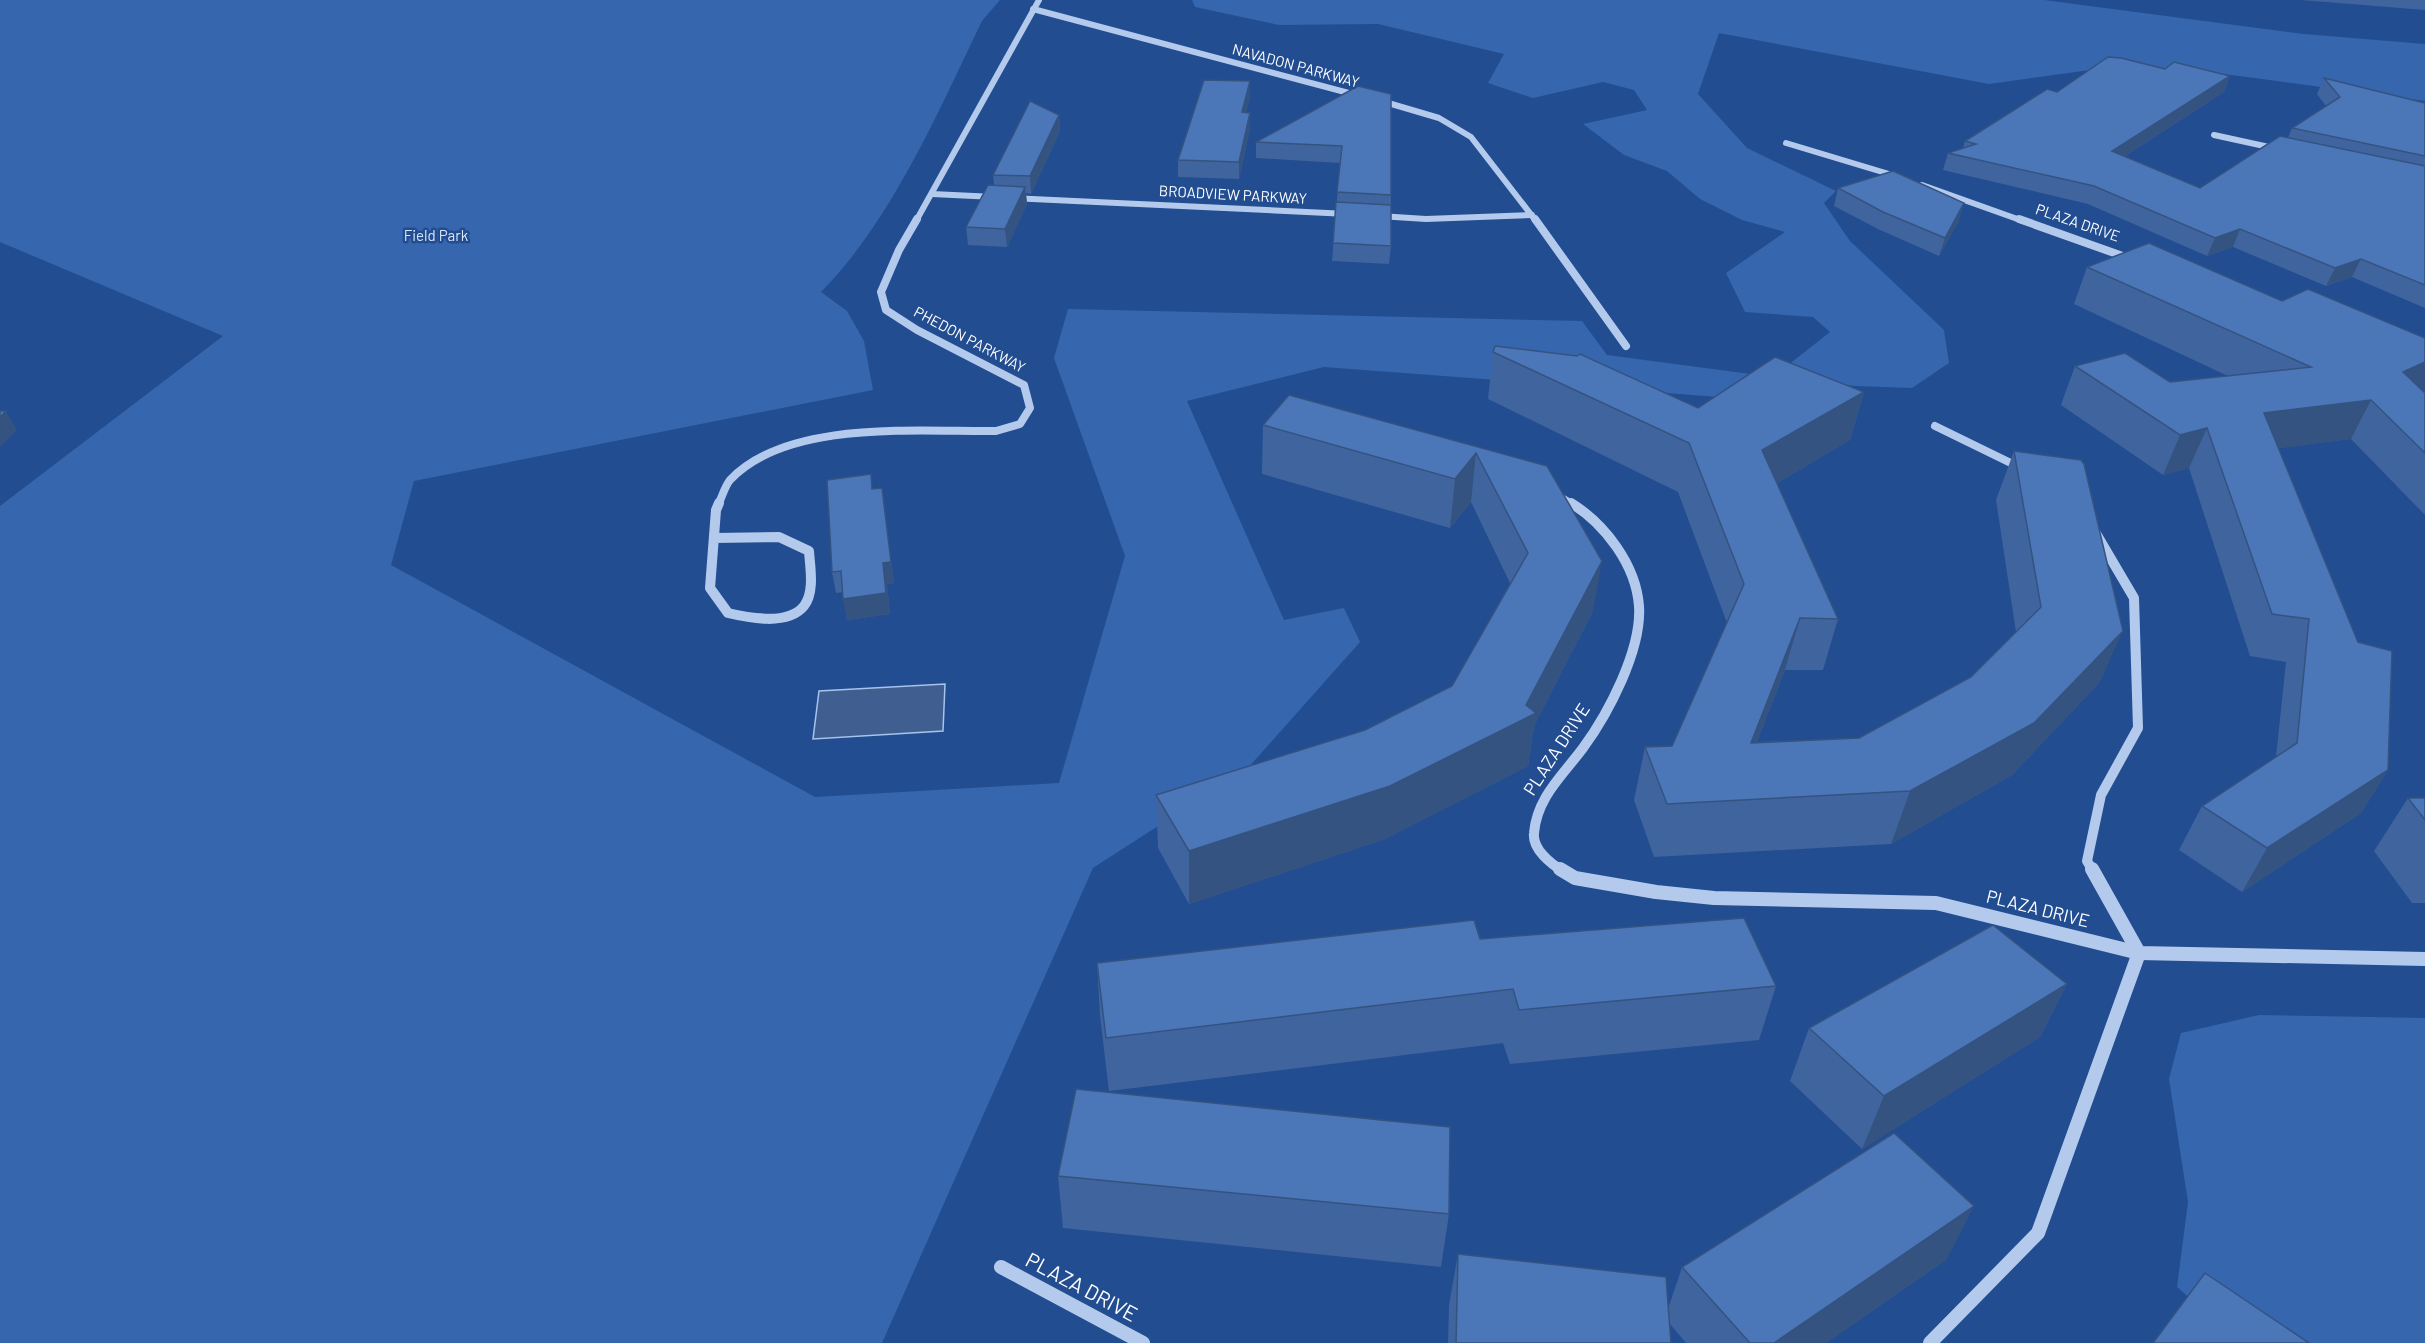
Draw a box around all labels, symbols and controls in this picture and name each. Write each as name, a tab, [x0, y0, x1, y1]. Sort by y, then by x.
street label: NAVADON PARKWAY	[1230, 39, 1362, 91]
street label: BROADVIEW PARKWAY	[1158, 181, 1308, 207]
street label: PLAZA DRIVE	[2034, 199, 2122, 245]
park label: Field Park	[404, 226, 469, 244]
street label: PHEDON PARKWAY	[911, 302, 1029, 376]
street label: PLAZA DRIVE	[1518, 699, 1594, 799]
street label: PLAZA DRIVE	[1984, 885, 2092, 931]
street label: PLAZA DRIVE	[1022, 1246, 1142, 1326]

